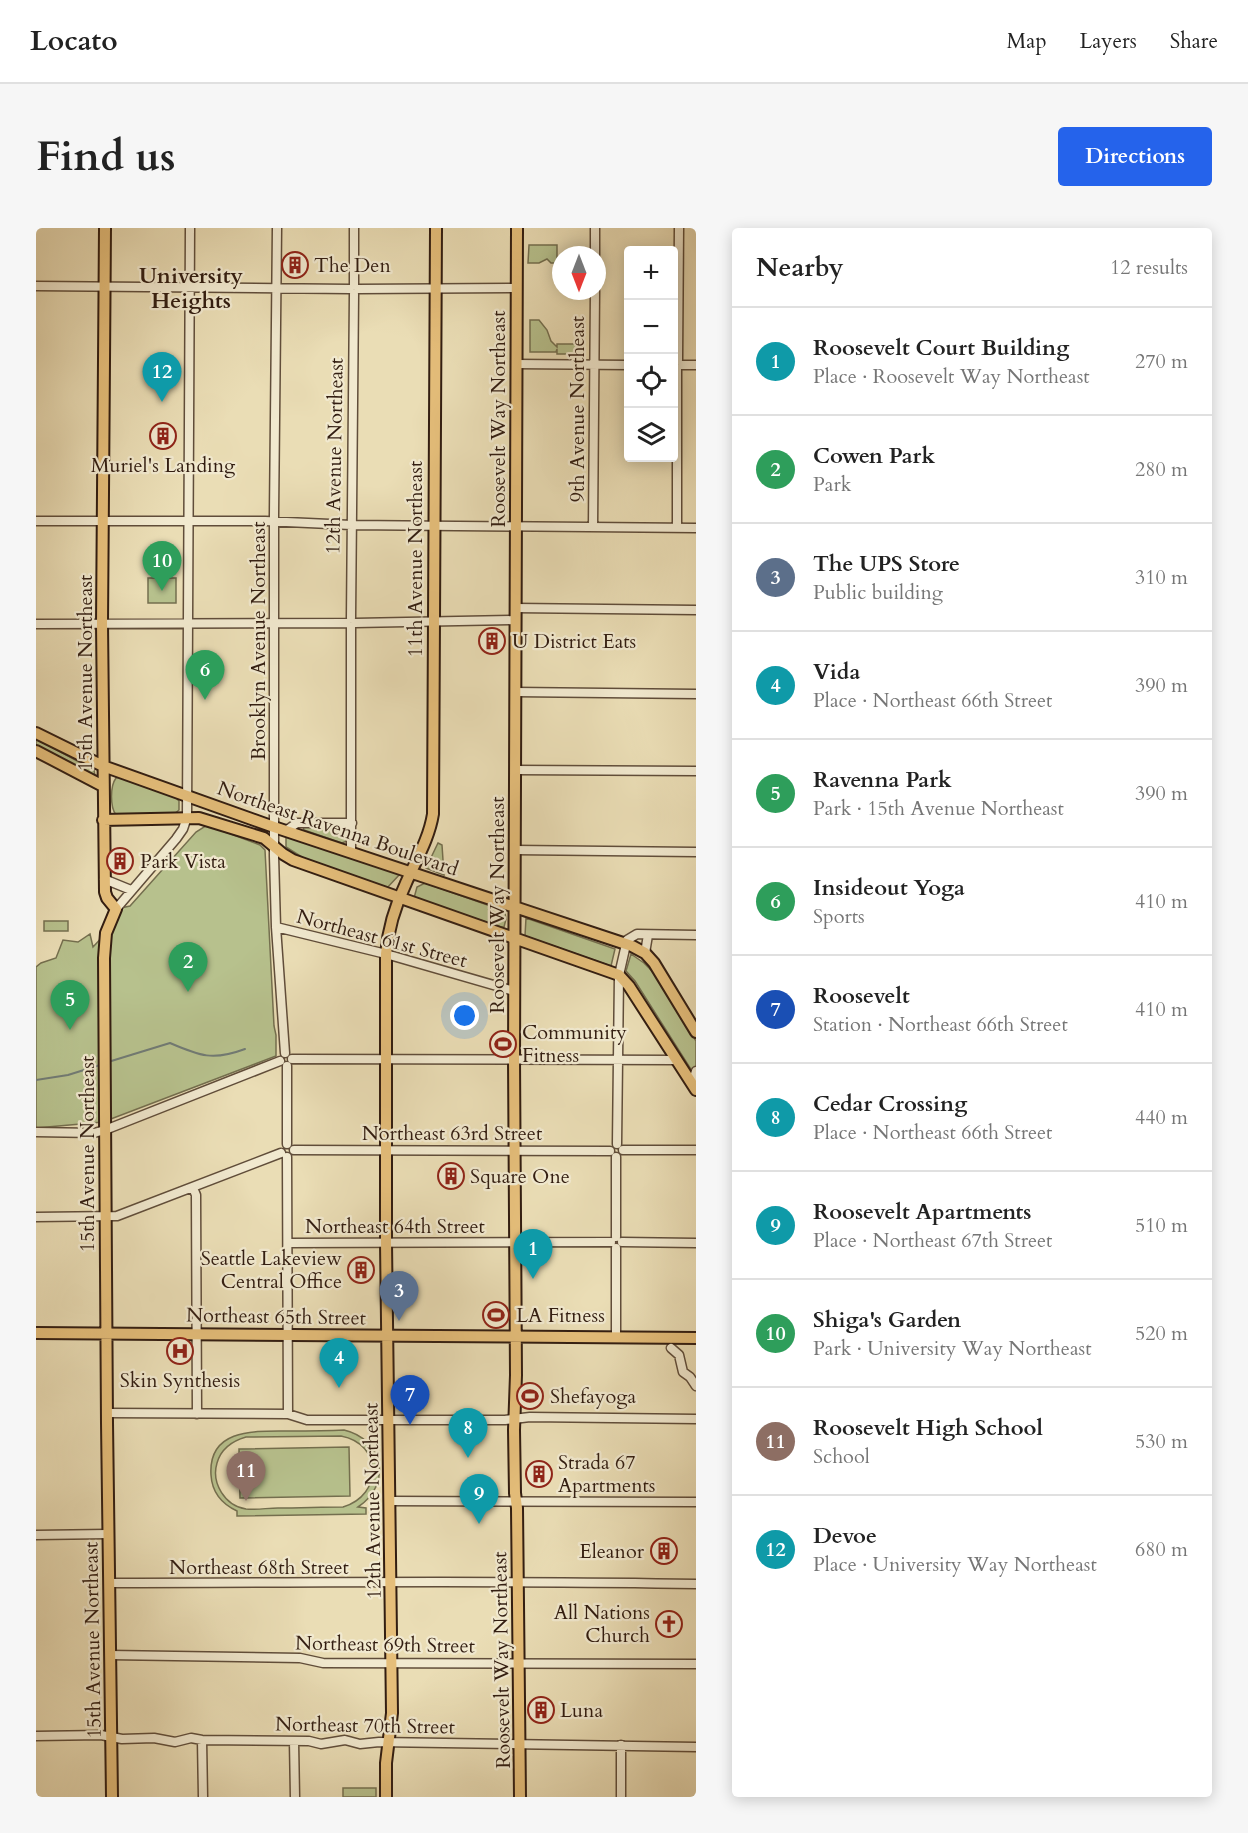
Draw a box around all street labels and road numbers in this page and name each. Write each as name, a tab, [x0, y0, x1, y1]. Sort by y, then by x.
street label: Roosevelt Way Northeast	[485, 310, 512, 528]
street label: 9th Avenue Northeast	[564, 315, 591, 502]
street label: 12th Avenue Northeast	[319, 357, 350, 555]
street label: 11th Avenue Northeast	[402, 460, 429, 657]
street label: Brooklyn Avenue Northeast	[245, 521, 272, 761]
street label: 15th Avenue Northeast	[72, 574, 99, 771]
street label: Northeast Ravenna Boulevard	[214, 774, 462, 883]
street label: Roosevelt Way Northeast	[484, 796, 511, 1014]
street label: Northeast 61st Street	[294, 903, 471, 974]
street label: 15th Avenue Northeast	[74, 1055, 101, 1252]
street label: Northeast 63rd Street	[362, 1120, 543, 1147]
street label: Northeast 64th Street	[305, 1213, 486, 1240]
street label: Northeast 65th Street	[186, 1301, 367, 1332]
street label: 12th Avenue Northeast	[357, 1402, 388, 1600]
street label: 15th Avenue Northeast	[77, 1541, 108, 1739]
street label: Roosevelt Way Northeast	[486, 1551, 517, 1769]
street label: Northeast 68th Street	[169, 1554, 350, 1581]
street label: Northeast 69th Street	[295, 1629, 476, 1660]
street label: Northeast 70th Street	[275, 1710, 456, 1741]

